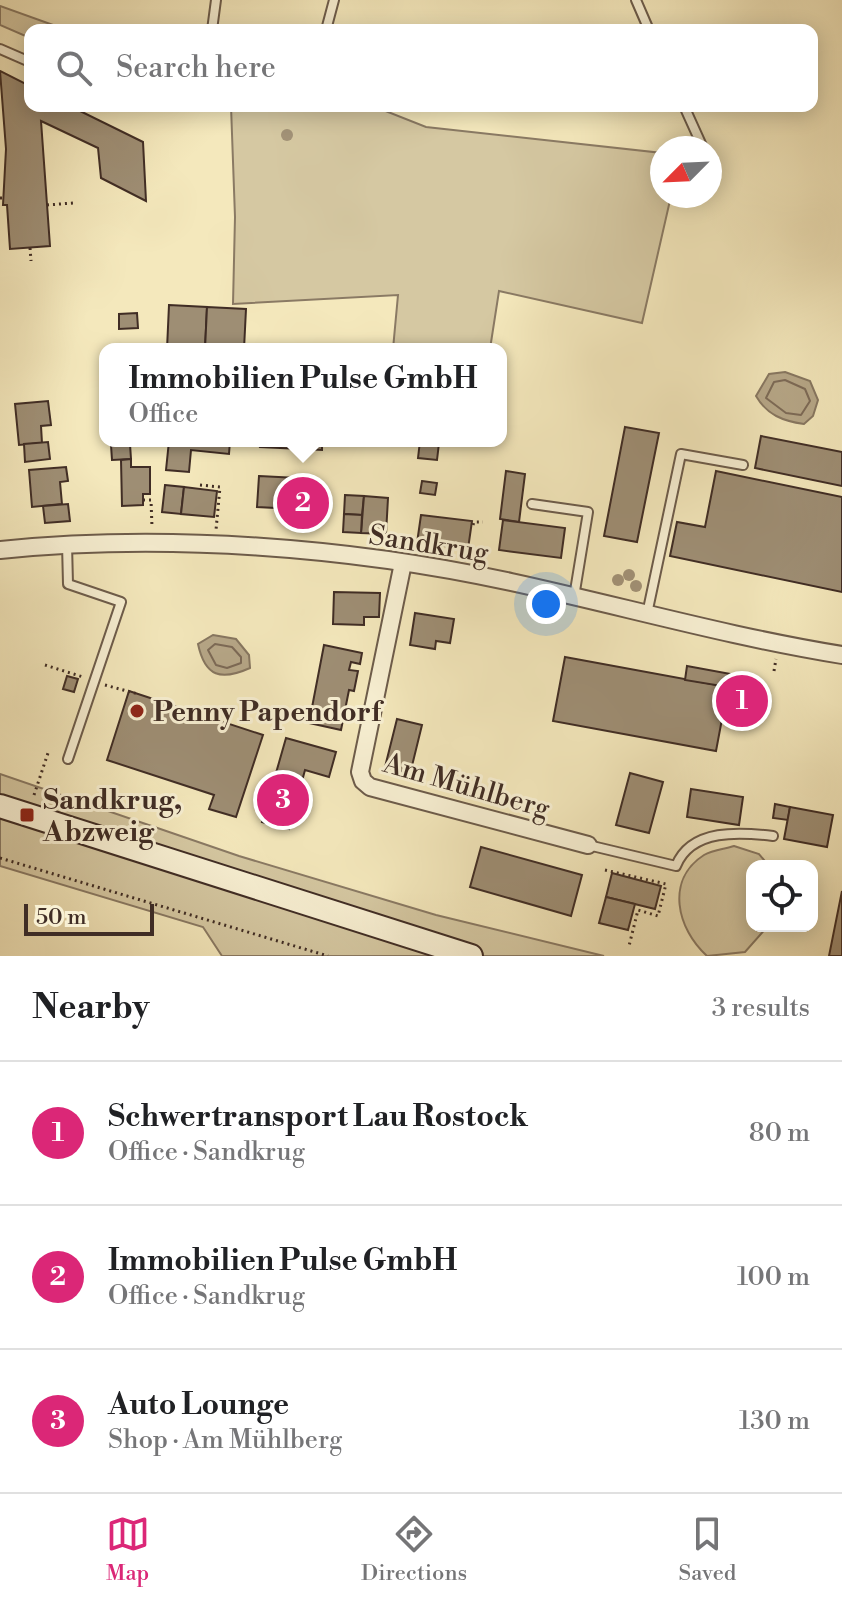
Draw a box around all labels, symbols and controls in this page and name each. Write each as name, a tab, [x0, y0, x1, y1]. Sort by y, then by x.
search box	[24, 24, 818, 112]
icon: search	[52, 46, 96, 90]
text: Search here	[116, 49, 276, 87]
north arrow	[650, 136, 722, 208]
popup	[99, 343, 507, 447]
text: Immobilien Pulse GmbH	[128, 360, 478, 398]
text: Office	[128, 398, 198, 430]
pin: 2	[277, 473, 329, 533]
street label: Sandkrug	[366, 518, 492, 571]
your location	[526, 584, 566, 624]
pin: 1	[716, 671, 768, 731]
place label: Penny Papendorf	[153, 695, 384, 730]
marker: Penny Papendorf	[128, 702, 146, 720]
street label: Am Mühlberg	[378, 746, 554, 827]
pin: 3	[257, 770, 309, 830]
place label: Sandkrug, Abzweig	[42, 783, 182, 850]
marker: Sandkrug, Abzweig	[18, 806, 36, 824]
map controls	[746, 860, 818, 932]
button: locate	[746, 860, 818, 932]
scale bar	[24, 900, 154, 936]
text: 50 m	[36, 904, 87, 931]
text: Nearby	[32, 987, 150, 1029]
text: 3 results	[712, 992, 810, 1024]
text: Schwertransport Lau Rostock	[108, 1098, 528, 1136]
text: 1	[52, 1117, 64, 1149]
text: 80 m	[749, 1117, 810, 1149]
text: Office · Sandkrug	[108, 1136, 305, 1168]
text: Immobilien Pulse GmbH	[108, 1242, 457, 1280]
text: 2	[50, 1261, 66, 1293]
text: 100 m	[737, 1261, 810, 1293]
text: Office · Sandkrug	[108, 1280, 305, 1312]
text: Auto Lounge	[108, 1386, 289, 1424]
text: 3	[50, 1405, 66, 1437]
text: 130 m	[739, 1405, 810, 1437]
text: Shop · Am Mühlberg	[108, 1424, 343, 1456]
tab: Map	[106, 1512, 150, 1587]
tab: Directions	[361, 1512, 467, 1587]
tab: Saved	[679, 1512, 736, 1587]

